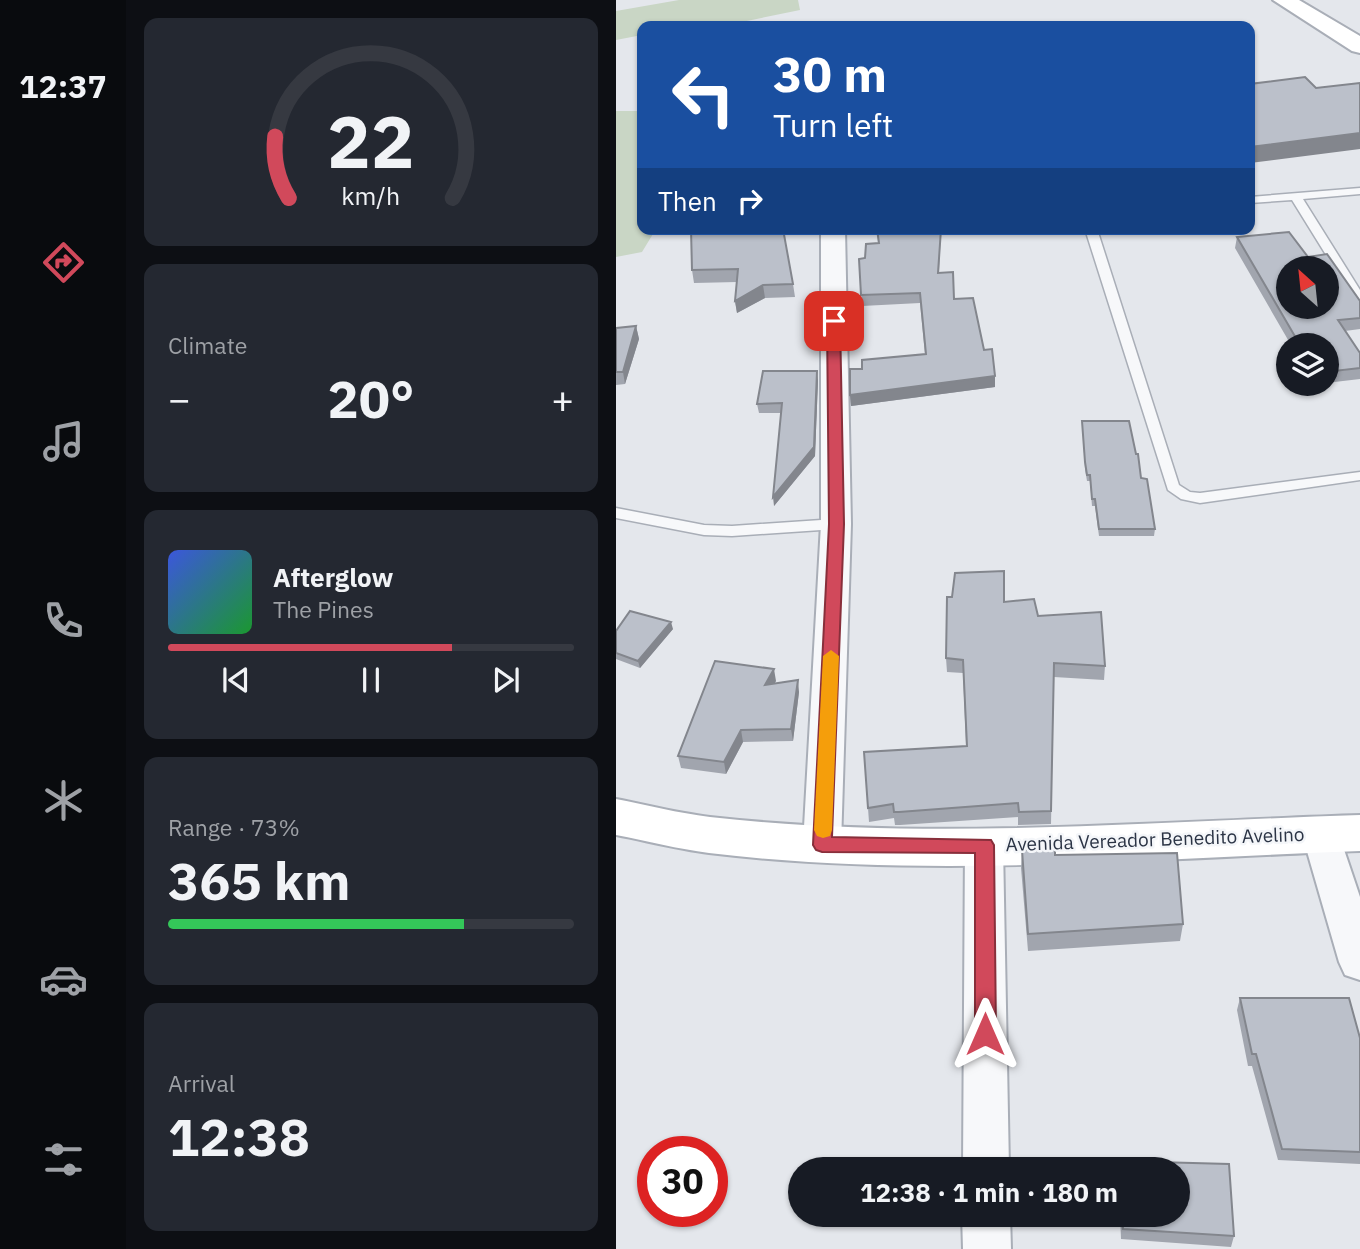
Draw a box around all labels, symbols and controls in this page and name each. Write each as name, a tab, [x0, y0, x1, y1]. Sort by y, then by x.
text: 30 m	[773, 42, 887, 105]
icon: left	[658, 49, 749, 140]
text: 12:37	[19, 65, 107, 107]
text: 22	[327, 93, 415, 188]
text: Turn left	[773, 104, 893, 146]
text: km/h	[342, 179, 400, 212]
icon: right	[731, 182, 769, 220]
text: Then	[658, 184, 717, 218]
icon: directions	[39, 238, 88, 287]
north arrow	[1276, 256, 1339, 318]
map controls	[1276, 256, 1339, 396]
pin	[804, 291, 864, 351]
icon: arrive	[815, 302, 853, 340]
text: Climate	[168, 330, 247, 360]
button: layers	[1276, 333, 1339, 396]
text: 20°	[328, 365, 414, 432]
text: −	[168, 374, 191, 423]
text: +	[551, 374, 574, 423]
icon: music	[39, 417, 88, 466]
text: Afterglow	[273, 560, 393, 594]
text: The Pines	[273, 594, 374, 624]
icon: phone	[39, 596, 88, 645]
icon: previous	[217, 661, 255, 699]
icon: pause	[352, 661, 390, 699]
icon: next	[487, 661, 525, 699]
icon: climate	[39, 776, 88, 825]
text: Range · 73%	[168, 812, 300, 842]
street label: Avenida Vereador Benedito Avelino	[1005, 822, 1305, 856]
text: 365 km	[168, 847, 350, 914]
icon: car	[39, 955, 88, 1004]
position arrow	[948, 997, 1022, 1071]
text: Arrival	[168, 1068, 235, 1098]
text: 12:38	[168, 1103, 310, 1170]
icon: filters	[39, 1135, 88, 1184]
speed limit sign: 30	[637, 1136, 728, 1227]
text: 12:38 · 1 min · 180 m	[860, 1175, 1118, 1209]

